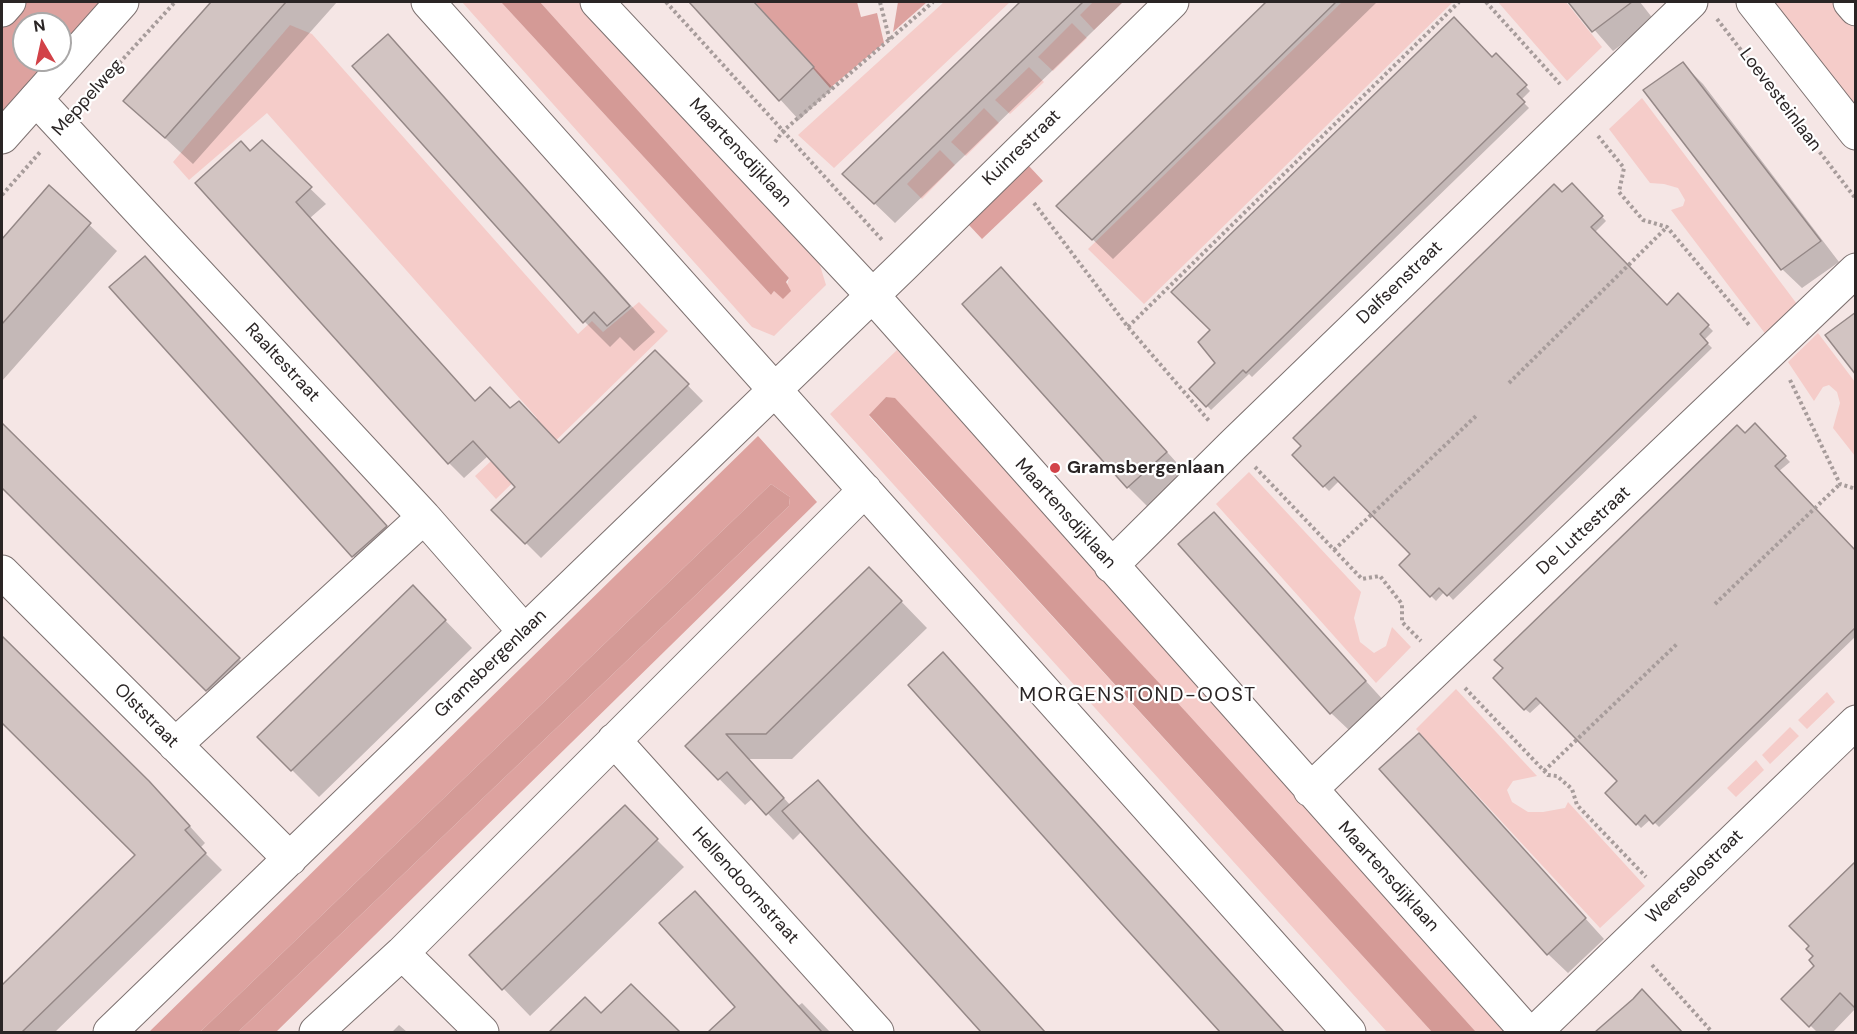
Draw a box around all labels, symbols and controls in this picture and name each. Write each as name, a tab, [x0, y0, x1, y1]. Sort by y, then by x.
north arrow	[12, 12, 72, 72]
text: N	[32, 14, 47, 37]
street label: Loevesteinlaan	[1734, 44, 1826, 156]
street label: Meppelweg	[48, 55, 128, 141]
street label: Maartensdijklaan	[684, 94, 796, 212]
street label: Kuinrestraat	[978, 105, 1066, 191]
street label: Dalfsenstraat	[1353, 237, 1447, 329]
street label: Raaltestraat	[240, 319, 324, 407]
street label: Maartensdijklaan	[1010, 454, 1120, 574]
place label: Gramsbergenlaan	[1067, 457, 1225, 479]
marker: Gramsbergenlaan	[1048, 461, 1062, 475]
street label: De Luttestraat	[1533, 482, 1635, 580]
street label: Gramsbergenlaan	[431, 605, 551, 723]
street label: Olststraat	[109, 679, 183, 753]
district label: MORGENSTOND-OOST	[1019, 684, 1257, 708]
street label: Maartensdijklaan	[1333, 817, 1443, 937]
street label: Hellendoornstraat	[687, 823, 803, 949]
street label: Weerselostraat	[1642, 825, 1748, 929]

